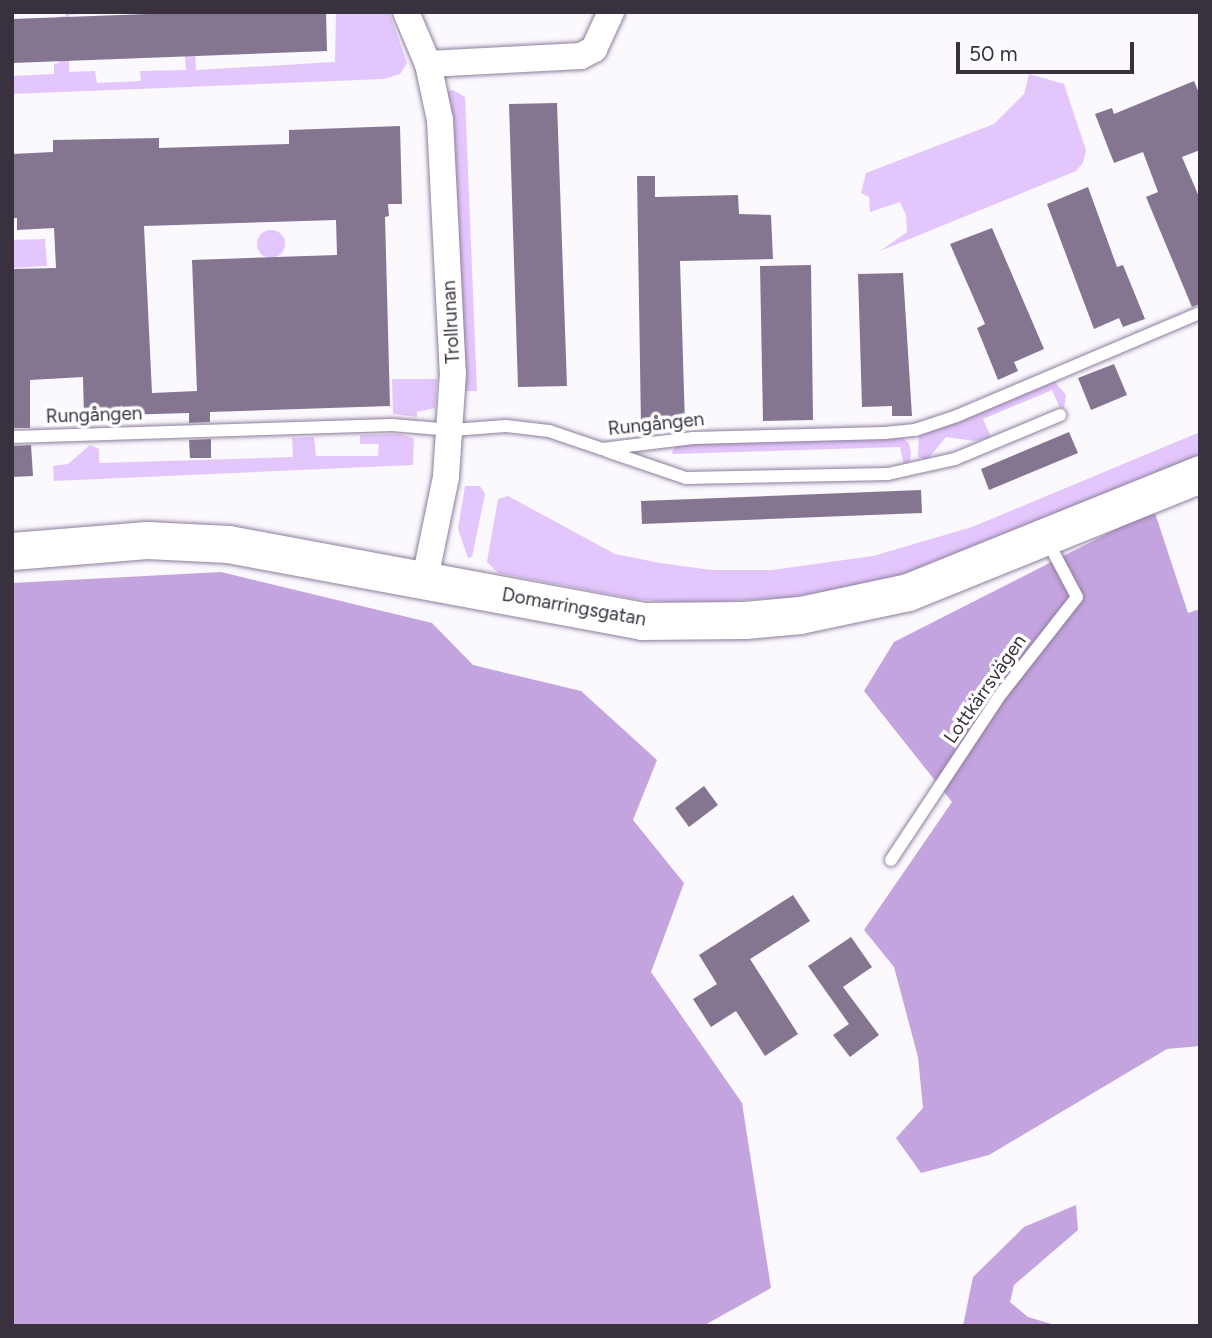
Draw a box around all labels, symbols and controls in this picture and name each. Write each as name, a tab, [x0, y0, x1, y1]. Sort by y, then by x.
scale bar	[960, 28, 1138, 72]
text: 50 m	[969, 41, 1018, 66]
street label: Trollrunan	[437, 280, 465, 364]
street label: Rungången	[45, 402, 143, 428]
street label: Rungången	[607, 408, 705, 440]
street label: Domarringsgatan	[500, 583, 648, 631]
street label: Lottkärrsvägen	[939, 630, 1031, 748]

